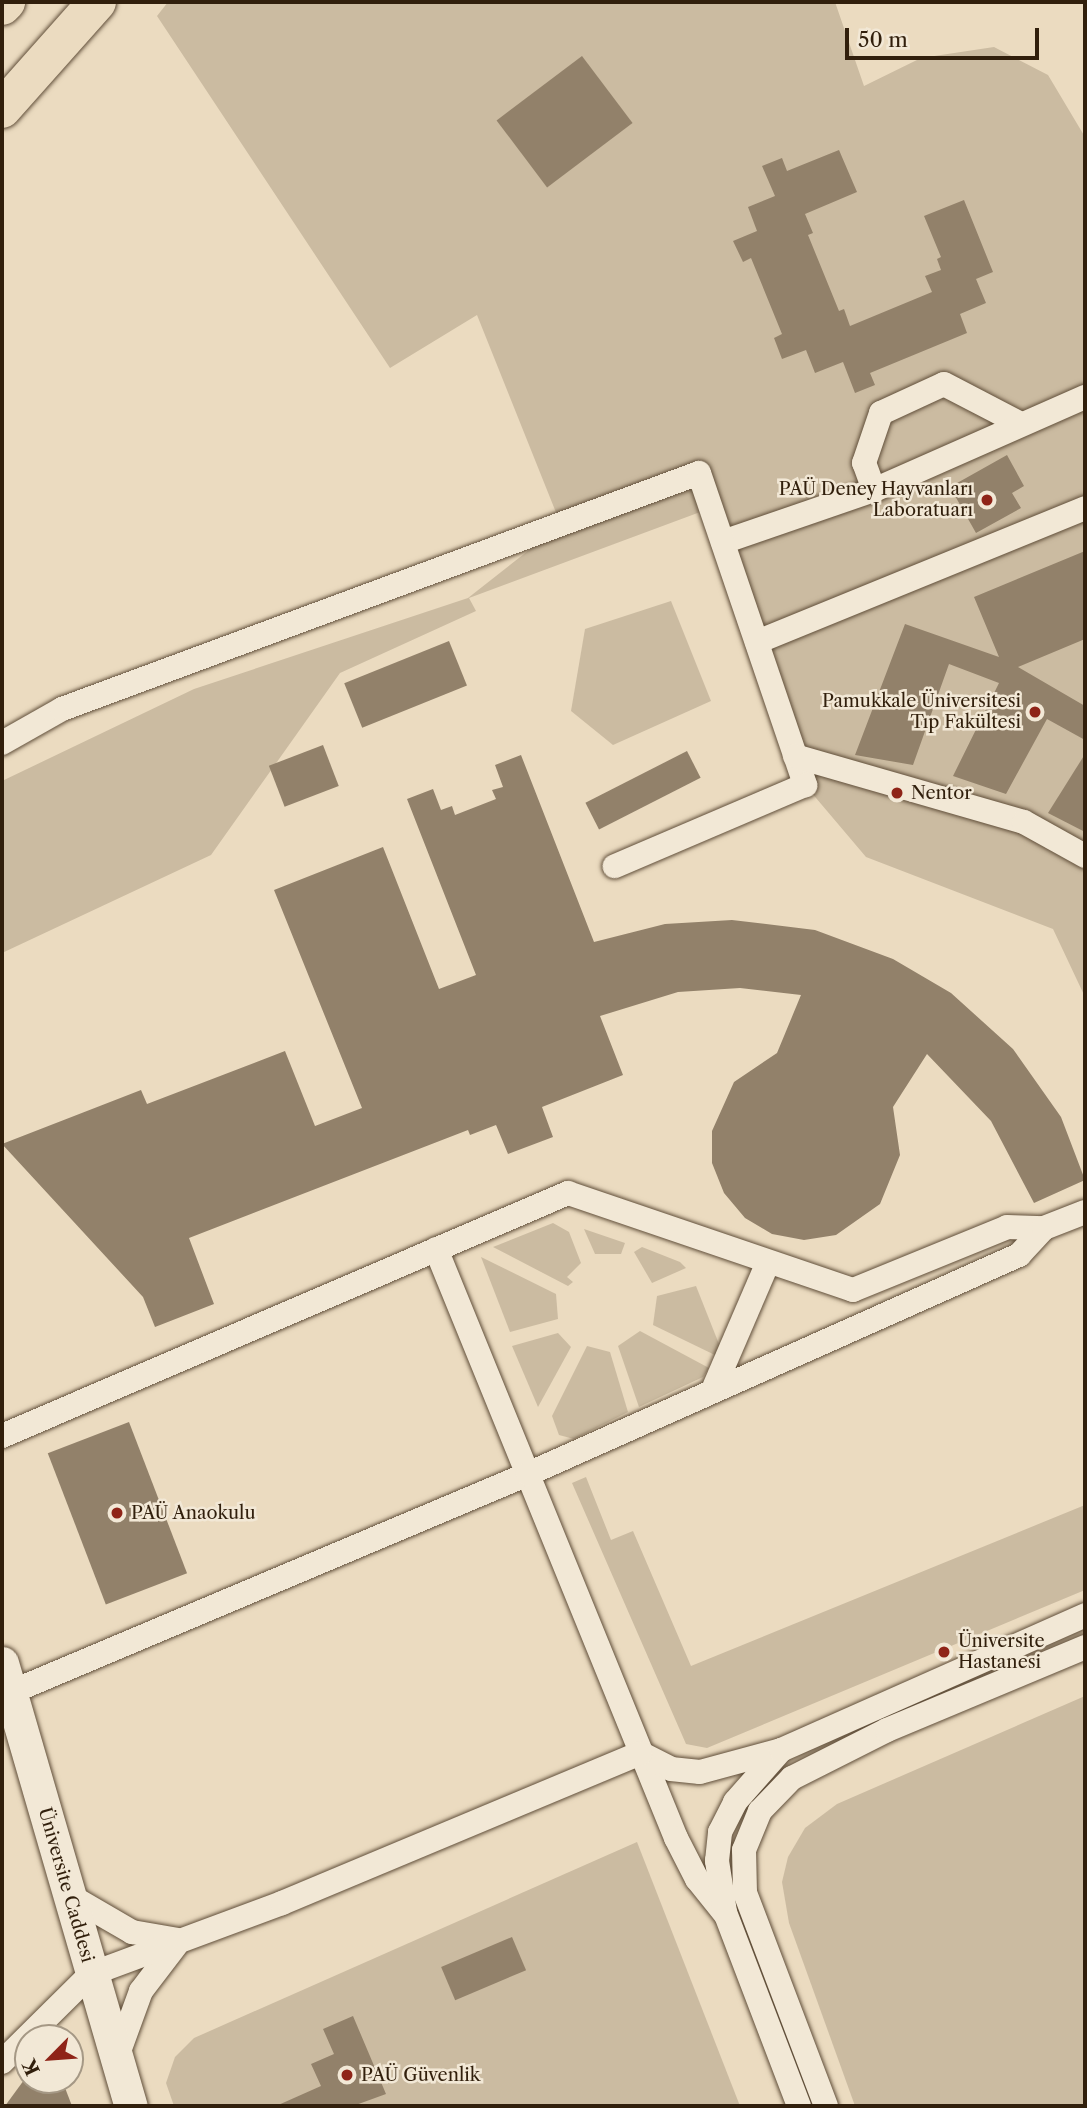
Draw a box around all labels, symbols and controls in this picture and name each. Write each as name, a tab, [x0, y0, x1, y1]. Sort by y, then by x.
scale bar	[849, 14, 1043, 58]
text: 50 m	[858, 27, 908, 52]
place label: PAÜ Deney Hayvanları Laboratuarı	[778, 479, 973, 522]
marker: PAÜ Deney Hayvanları Laboratuarı	[979, 492, 995, 508]
place label: Pamukkale Üniversitesi Tıp Fakültesi	[822, 691, 1021, 734]
marker: Pamukkale Üniversitesi Tıp Fakültesi	[1027, 704, 1043, 720]
place label: Nentor	[911, 782, 972, 804]
marker: Nentor	[889, 785, 905, 801]
place label: PAÜ Anaokulu	[131, 1502, 256, 1524]
marker: PAÜ Anaokulu	[109, 1505, 125, 1521]
place label: Üniversite Hastanesi	[958, 1631, 1045, 1674]
marker: Üniversite Hastanesi	[936, 1644, 952, 1660]
street label: Üniversite Caddesi	[34, 1805, 98, 1965]
north arrow	[14, 2024, 84, 2094]
text: K	[18, 2056, 45, 2079]
place label: PAÜ Güvenlik	[361, 2064, 480, 2086]
marker: PAÜ Güvenlik	[339, 2067, 355, 2083]

